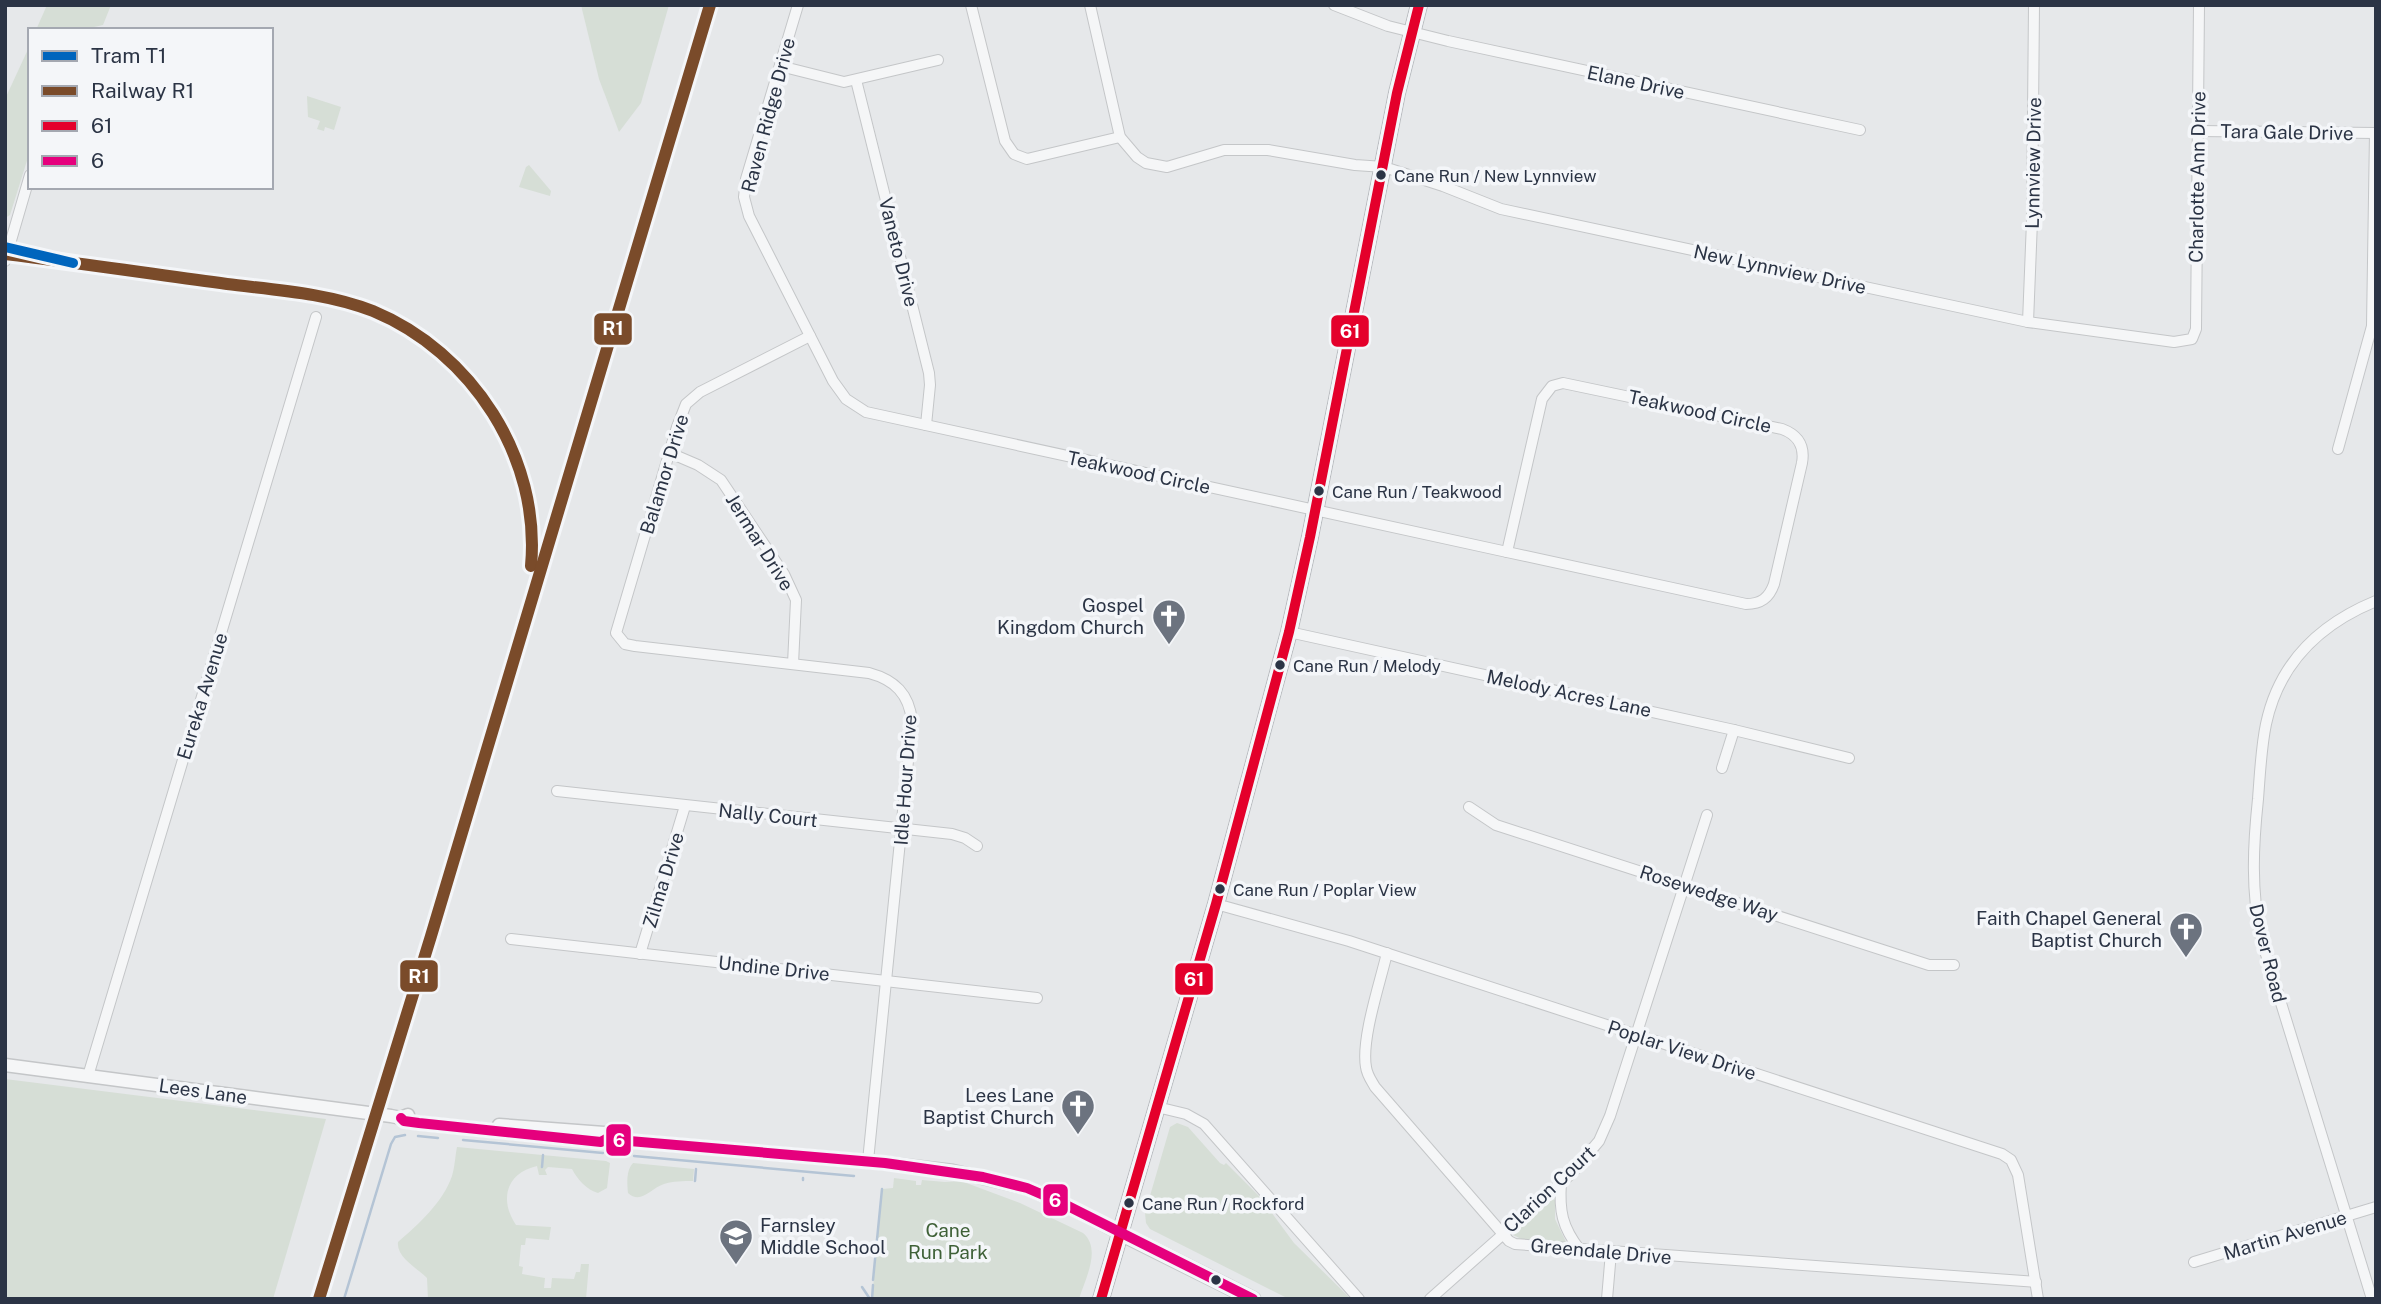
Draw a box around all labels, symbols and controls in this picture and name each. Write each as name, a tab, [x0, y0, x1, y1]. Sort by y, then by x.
legend	[28, 28, 273, 189]
street label: Raven Ridge Drive	[737, 35, 799, 195]
text: Tram T1	[91, 43, 167, 68]
street label: Elane Drive	[1585, 61, 1687, 103]
text: Railway R1	[91, 78, 194, 103]
street label: Charlotte Ann Drive	[2185, 91, 2209, 263]
street label: Lynnview Drive	[2021, 97, 2045, 229]
text: 61	[91, 113, 113, 138]
street label: Tara Gale Drive	[2220, 120, 2354, 144]
text: 6	[91, 148, 104, 173]
place label: Cane Run / New Lynnview	[1394, 166, 1597, 186]
marker: Cane Run / New Lynnview	[1374, 168, 1388, 182]
street label: Vaneto Drive	[875, 195, 923, 309]
street label: New Lynnview Drive	[1692, 240, 1868, 298]
line badge: R1	[593, 312, 633, 346]
line badge: 61	[1330, 314, 1370, 348]
text: R1	[602, 317, 624, 339]
text: 61	[1340, 320, 1360, 342]
street label: Teakwood Circle	[1627, 385, 1773, 437]
street label: Balamor Drive	[635, 411, 693, 537]
street label: Teakwood Circle	[1066, 446, 1212, 498]
place label: Cane Run / Teakwood	[1332, 482, 1502, 502]
marker: Cane Run / Teakwood	[1312, 484, 1326, 498]
street label: Jermar Drive	[722, 490, 798, 594]
place label: Gospel Kingdom Church	[997, 594, 1144, 638]
church icon: Gospel Kingdom Church	[1150, 597, 1188, 646]
street label: Eureka Avenue	[172, 630, 232, 762]
place label: Cane Run / Melody	[1293, 656, 1441, 676]
marker: Cane Run / Melody	[1273, 658, 1287, 672]
street label: Melody Acres Lane	[1485, 665, 1653, 721]
street label: Idle Hour Drive	[889, 714, 921, 846]
street label: Nally Court	[717, 799, 819, 831]
street label: Zilma Drive	[638, 829, 688, 931]
street label: Rosewedge Way	[1637, 860, 1781, 926]
place label: Cane Run / Poplar View	[1233, 880, 1417, 900]
marker: Cane Run / Poplar View	[1213, 882, 1227, 896]
street label: Dover Road	[2245, 901, 2291, 1005]
place label: Faith Chapel General Baptist Church	[1976, 907, 2162, 951]
church icon: Faith Chapel General Baptist Church	[2167, 910, 2205, 959]
street label: Undine Drive	[717, 951, 831, 985]
line badge: R1	[399, 959, 439, 993]
line badge: 61	[1174, 962, 1214, 996]
text: R1	[408, 965, 430, 987]
text: 61	[1184, 968, 1204, 990]
street label: Poplar View Drive	[1605, 1016, 1759, 1084]
street label: Lees Lane	[157, 1074, 249, 1108]
place label: Lees Lane Baptist Church	[923, 1084, 1054, 1128]
church icon: Lees Lane Baptist Church	[1059, 1087, 1097, 1136]
line badge: 6	[605, 1123, 632, 1157]
text: 6	[613, 1129, 625, 1151]
street label: Clarion Court	[1499, 1141, 1599, 1237]
line badge: 6	[1042, 1183, 1069, 1217]
text: 6	[1049, 1189, 1061, 1211]
place label: Cane Run / Rockford	[1142, 1194, 1304, 1214]
marker: Cane Run / Rockford	[1122, 1196, 1136, 1210]
street label: Martin Avenue	[2221, 1206, 2349, 1264]
place label: Farnsley Middle School	[760, 1214, 886, 1258]
school or university icon: Farnsley Middle School	[717, 1217, 755, 1266]
park label: Cane Run Park	[908, 1219, 988, 1263]
street label: Greendale Drive	[1530, 1234, 1672, 1268]
unlabelled marker	[1209, 1273, 1223, 1287]

